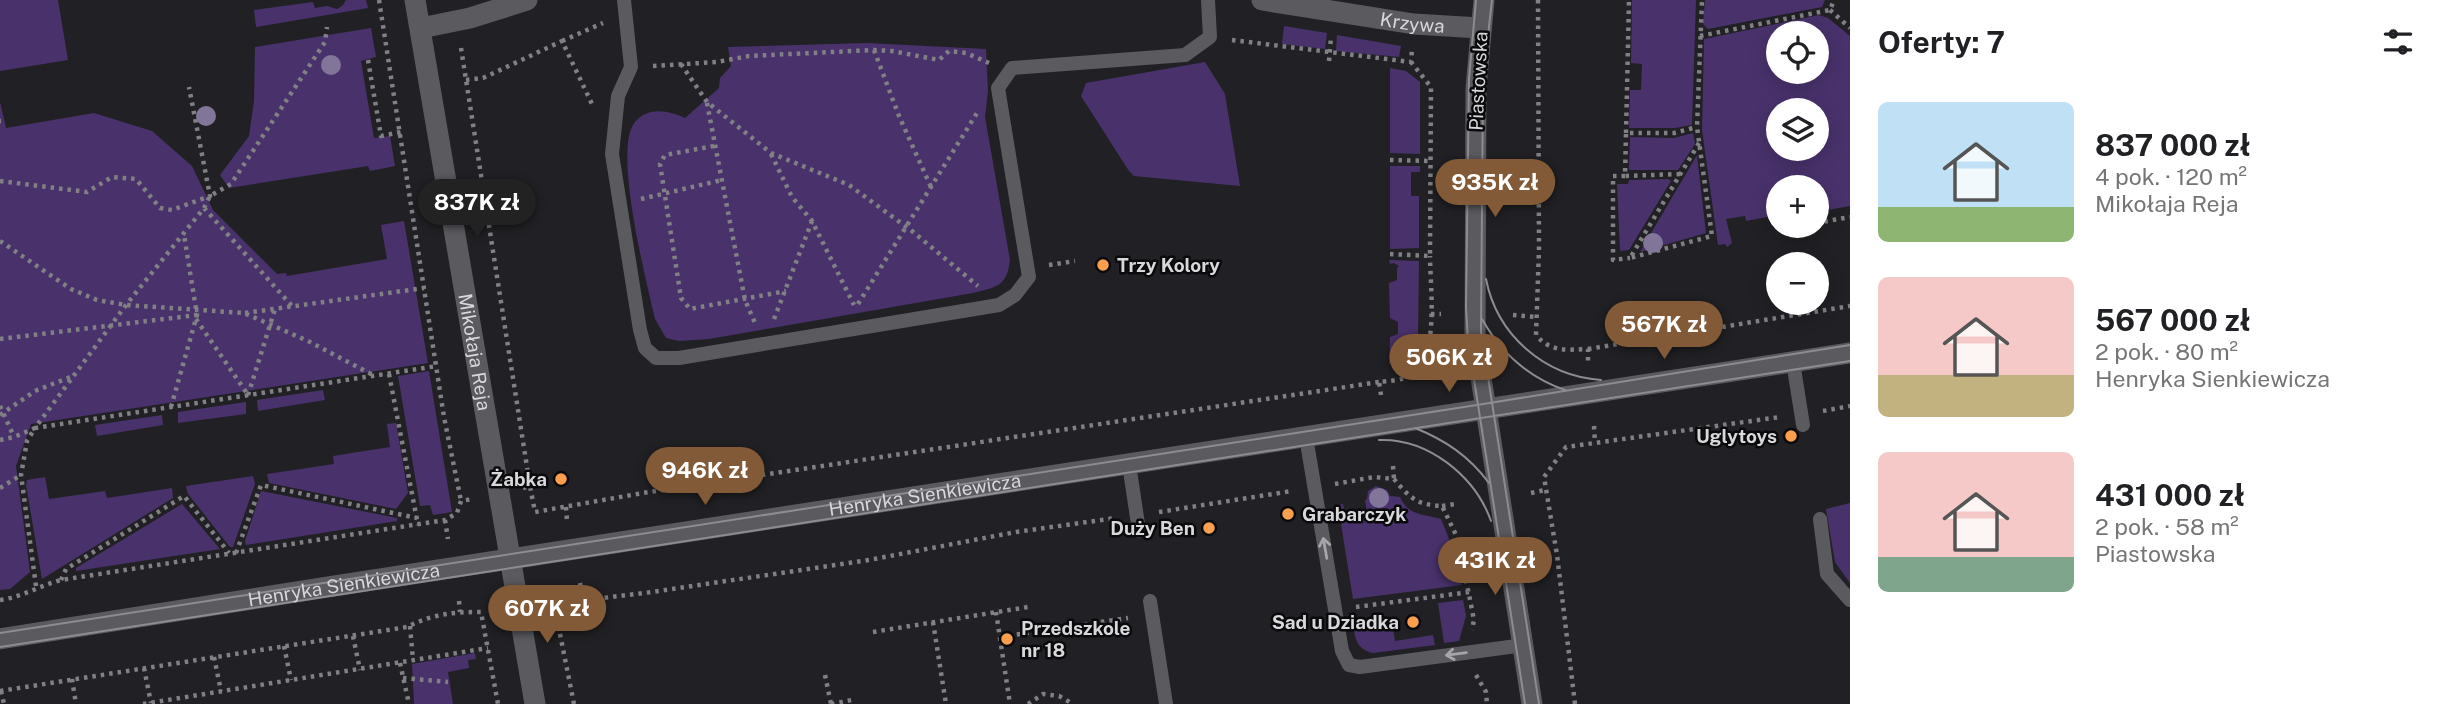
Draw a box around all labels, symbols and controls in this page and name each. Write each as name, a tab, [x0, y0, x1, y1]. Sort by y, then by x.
street label: Krzywa	[1378, 8, 1445, 37]
map controls	[1766, 21, 1829, 315]
button: locate	[1766, 21, 1829, 84]
icon: filters	[2379, 23, 2417, 61]
text: Oferty: 7	[1878, 24, 2005, 60]
street label: Piastowska	[1464, 31, 1492, 131]
button: layers	[1766, 98, 1829, 161]
text: 837 000 zł	[2095, 127, 2251, 163]
icon: home	[1934, 130, 2018, 214]
pin: 935K zł	[1430, 160, 1560, 219]
text: 4 pok. · 120 m²	[2095, 163, 2247, 190]
text: 935K zł	[1451, 168, 1539, 195]
button: +	[1766, 175, 1829, 238]
pin: 837K zł	[412, 180, 542, 239]
text: 837K zł	[434, 188, 520, 215]
text: Mikołaja Reja	[2095, 190, 2238, 217]
button: −	[1766, 252, 1829, 315]
place label: Trzy Kolory	[1117, 254, 1220, 276]
marker: Trzy Kolory	[1095, 257, 1111, 273]
street label: Mikołaja Reja	[454, 292, 496, 412]
pin: 567K zł	[1599, 302, 1729, 361]
text: 567 000 zł	[2095, 302, 2251, 338]
icon: home	[1934, 305, 2018, 389]
text: 567K zł	[1621, 310, 1707, 337]
pin: 506K zł	[1384, 334, 1514, 394]
text: 2 pok. · 80 m²	[2095, 338, 2238, 365]
text: 506K zł	[1405, 343, 1493, 370]
text: Henryka Sienkiewicza	[2095, 365, 2330, 392]
place label: Uglytoys	[1696, 425, 1777, 447]
marker: Uglytoys	[1783, 428, 1799, 444]
pin: 946K zł	[640, 448, 770, 507]
text: 946K zł	[662, 456, 749, 483]
place label: Żabka	[490, 468, 547, 490]
street label: Henryka Sienkiewicza	[827, 469, 1022, 520]
marker: Żabka	[553, 471, 569, 487]
text: 431 000 zł	[2095, 477, 2245, 513]
icon: home	[1934, 480, 2018, 564]
place label: Grabarczyk	[1302, 503, 1406, 525]
marker: Grabarczyk	[1280, 506, 1296, 522]
text: 2 pok. · 58 m²	[2095, 513, 2239, 540]
place label: Duży Ben	[1110, 517, 1195, 539]
marker: Duży Ben	[1201, 520, 1217, 536]
one-way arrow	[1318, 537, 1331, 560]
pin: 431K zł	[1430, 538, 1560, 597]
text: Piastowska	[2095, 540, 2215, 567]
text: 431K zł	[1454, 546, 1536, 573]
street label: Henryka Sienkiewicza	[246, 559, 441, 610]
pin: 607K zł	[482, 586, 612, 645]
text: 607K zł	[504, 594, 590, 621]
place label: Sad u Dziadka	[1272, 611, 1399, 633]
marker: Sad u Dziadka	[1405, 614, 1421, 630]
place label: Przedszkole nr 18	[1021, 617, 1131, 661]
marker: Przedszkole nr 18	[999, 631, 1015, 647]
one-way arrow	[1445, 647, 1468, 660]

